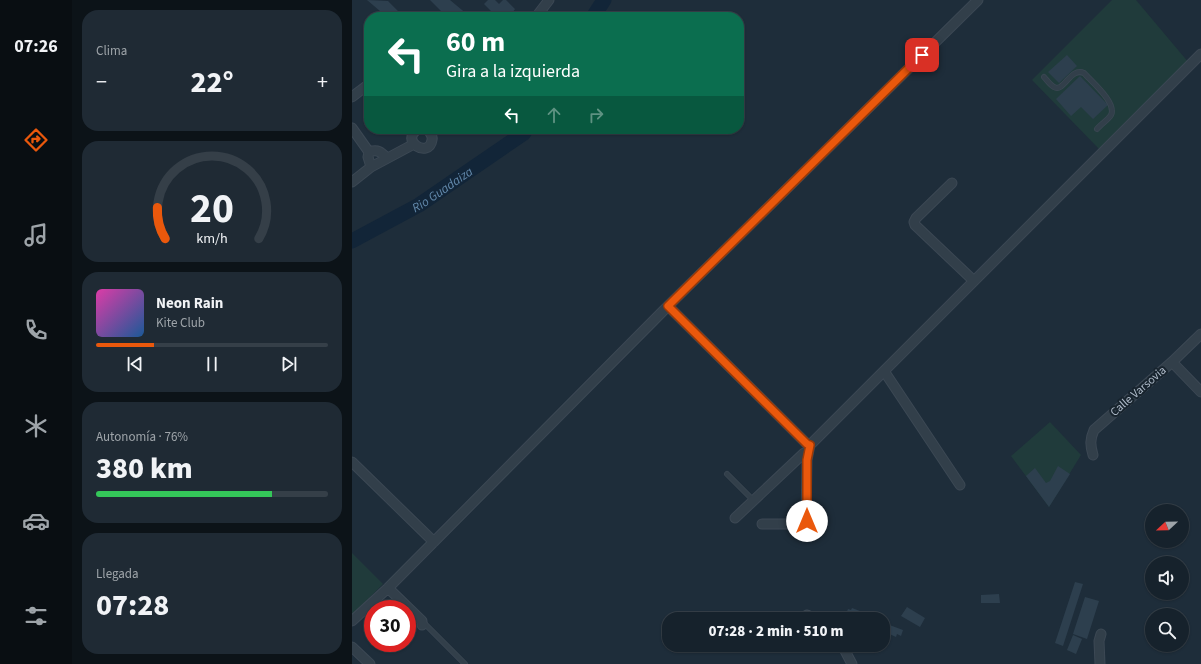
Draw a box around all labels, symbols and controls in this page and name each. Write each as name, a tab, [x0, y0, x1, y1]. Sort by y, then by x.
text: 60 m	[446, 22, 505, 62]
icon: left	[380, 28, 432, 80]
text: 07:26	[14, 34, 58, 59]
pin	[905, 38, 939, 72]
text: Clima	[96, 42, 127, 60]
icon: arrive	[911, 44, 933, 66]
text: Gira a la izquierda	[446, 59, 580, 84]
text: 22°	[190, 61, 234, 104]
text: −	[96, 66, 107, 98]
text: +	[317, 66, 328, 98]
icon: left	[501, 104, 523, 126]
icon: ahead	[543, 104, 565, 126]
icon: right	[585, 104, 607, 126]
icon: directions	[22, 126, 50, 154]
water label: Rio Guadaiza	[409, 163, 477, 217]
text: 20	[190, 179, 234, 239]
icon: music	[22, 221, 50, 249]
text: km/h	[196, 228, 228, 249]
text: Neon Rain	[156, 293, 223, 314]
text: Kite Club	[156, 314, 205, 332]
icon: phone	[22, 316, 50, 344]
icon: previous	[124, 353, 146, 375]
icon: pause	[201, 353, 223, 375]
icon: next	[278, 353, 300, 375]
street label: Calle Varsovia	[1107, 362, 1170, 421]
icon: climate	[22, 412, 50, 440]
text: Autonomía · 76%	[96, 428, 188, 446]
text: 380 km	[96, 447, 193, 490]
position arrow	[786, 500, 828, 542]
north arrow	[1145, 504, 1189, 548]
map controls	[1145, 504, 1189, 652]
icon: car	[22, 507, 50, 535]
button: sound	[1145, 556, 1189, 600]
text: Llegada	[96, 565, 139, 583]
text: 07:28	[96, 584, 169, 627]
speed limit sign: 30	[364, 600, 416, 652]
icon: filters	[22, 602, 50, 630]
button: search	[1145, 608, 1189, 652]
text: 07:28 · 2 min · 510 m	[709, 621, 843, 642]

